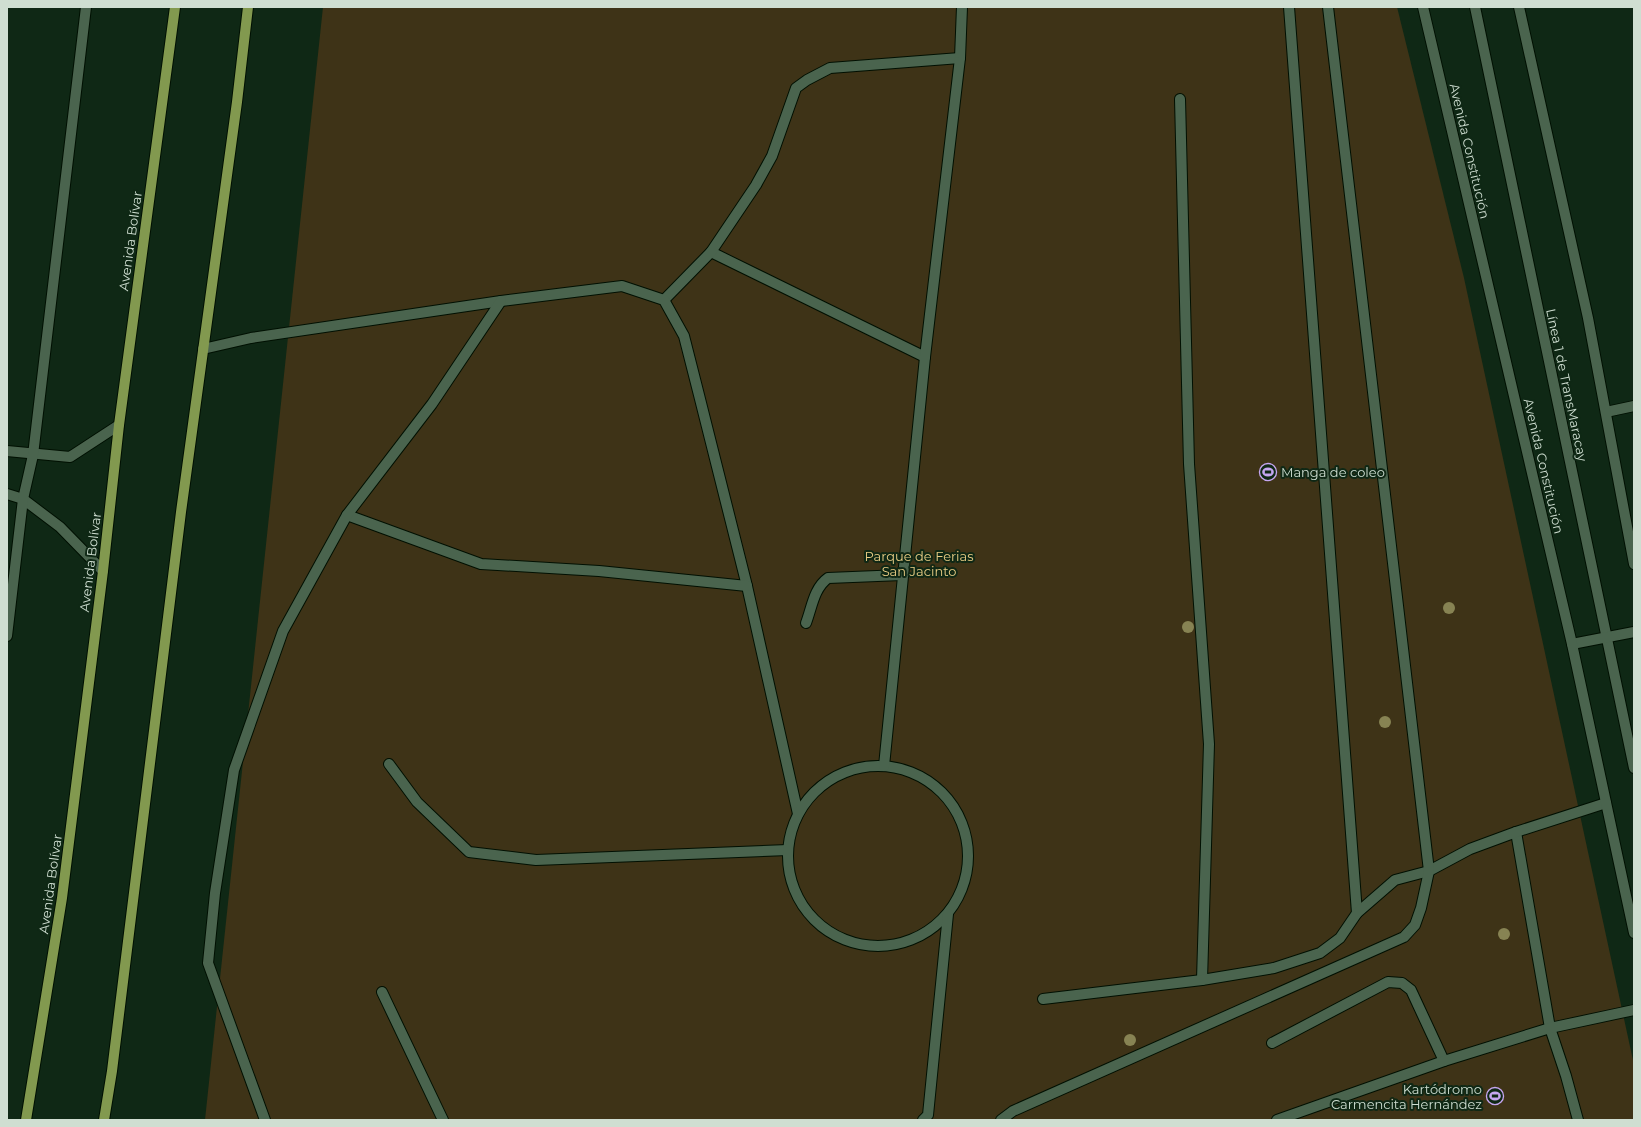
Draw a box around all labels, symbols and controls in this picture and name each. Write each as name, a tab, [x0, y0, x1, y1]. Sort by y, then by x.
street label: Avenida Constitución	[1447, 82, 1493, 220]
street label: Avenida Bolívar	[115, 190, 145, 292]
street label: Línea 1 de TransMaracay	[1543, 307, 1591, 464]
street label: Avenida Constitución	[1521, 397, 1567, 535]
sports icon: Manga de coleo	[1258, 462, 1278, 482]
place label: Manga de coleo	[1281, 464, 1385, 480]
street label: Avenida Bolívar	[76, 511, 104, 613]
park label: Parque de Ferias San Jacinto	[864, 548, 974, 579]
street label: Avenida Bolívar	[35, 833, 65, 935]
place label: Kartódromo Carmencita Hernández	[1331, 1081, 1482, 1112]
sports icon: Kartódromo Carmencita Hernández	[1485, 1086, 1505, 1106]

